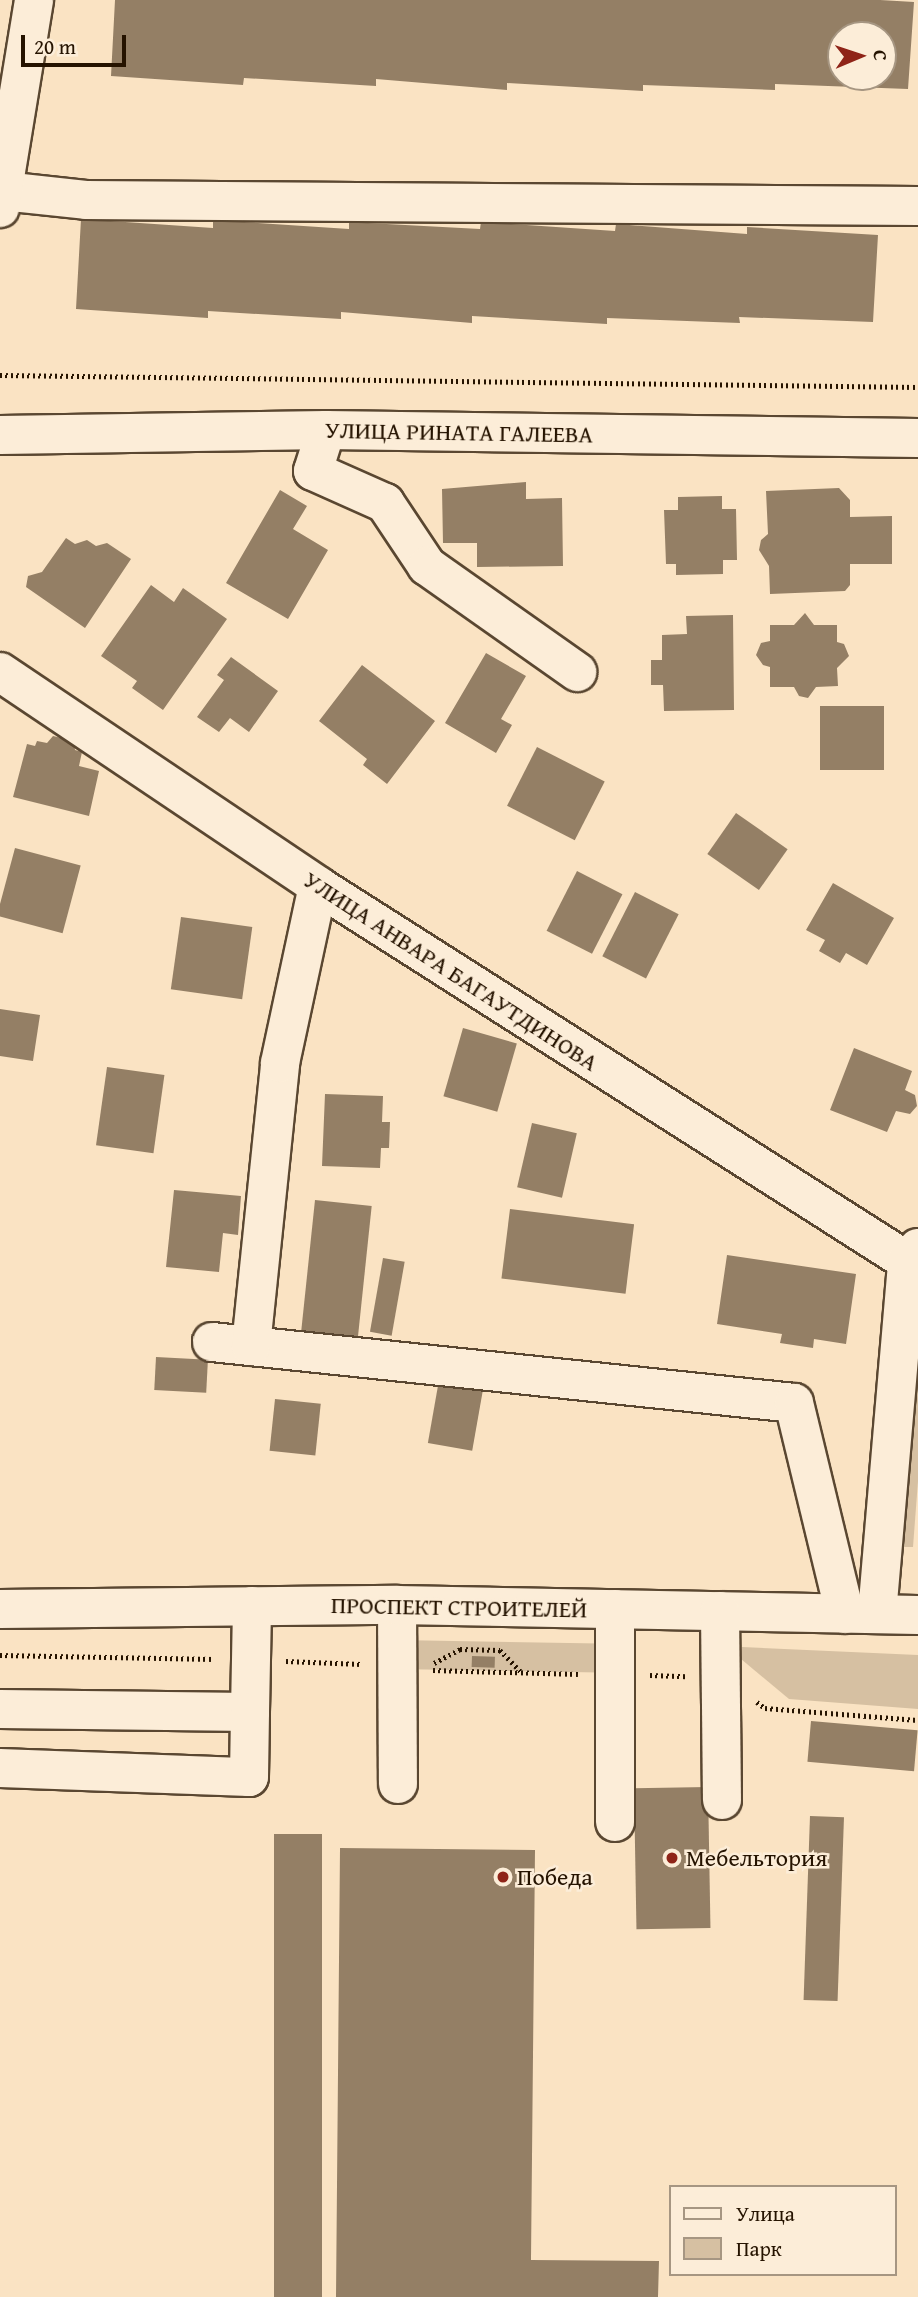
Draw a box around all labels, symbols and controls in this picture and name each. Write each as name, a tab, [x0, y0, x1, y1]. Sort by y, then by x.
scale bar	[24, 21, 130, 65]
north arrow	[827, 21, 897, 91]
text: 20 m	[34, 31, 76, 62]
text: С	[867, 49, 895, 61]
street label: УЛИЦА РИНАТА ГАЛЕЕВА	[325, 415, 593, 449]
street label: УЛИЦА АНВАРА БАГАУТДИНОВА	[298, 865, 604, 1077]
street label: ПРОСПЕКТ СТРОИТЕЛЕЙ	[331, 1590, 587, 1624]
place label: Мебельтория	[686, 1844, 827, 1872]
marker: Мебельтория	[664, 1850, 680, 1866]
place label: Победа	[517, 1863, 593, 1891]
marker: Победа	[495, 1869, 511, 1885]
legend	[670, 2185, 897, 2276]
text: Улица	[736, 2198, 795, 2229]
text: Парк	[736, 2233, 782, 2264]

